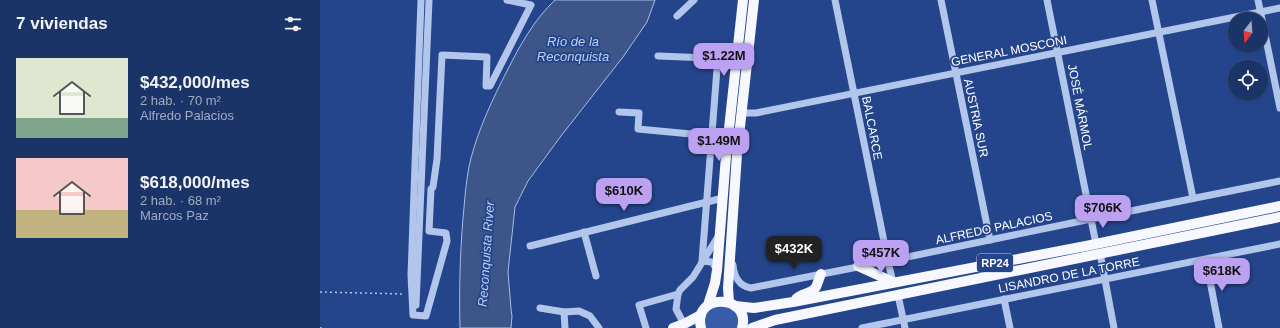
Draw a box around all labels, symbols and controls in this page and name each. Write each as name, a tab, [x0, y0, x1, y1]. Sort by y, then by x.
north arrow	[1228, 12, 1268, 52]
map controls	[1228, 12, 1268, 100]
icon: filters	[282, 13, 304, 35]
text: 7 viviendas	[16, 14, 108, 33]
street label: GENERAL MOSCONI	[950, 33, 1068, 69]
water label: Río de la Reconquista	[537, 34, 609, 64]
pin: $1.22M	[691, 43, 757, 77]
text: $1.22M	[702, 48, 746, 63]
button: locate	[1228, 60, 1268, 100]
street label: JOSÉ MÁRMOL	[1065, 63, 1096, 152]
text: $432,000/mes	[140, 73, 250, 92]
icon: home	[48, 74, 96, 122]
street label: AUSTRIA SUR	[961, 77, 991, 159]
text: 2 hab. · 70 m²	[140, 93, 221, 108]
street label: BALCARCE	[859, 95, 885, 161]
text: Alfredo Palacios	[140, 108, 234, 123]
pin: $1.49M	[686, 128, 752, 162]
text: $1.49M	[697, 133, 741, 148]
text: $618,000/mes	[140, 173, 250, 192]
icon: home	[48, 174, 96, 222]
pin: $610K	[596, 178, 652, 212]
text: $610K	[605, 183, 643, 198]
text: 2 hab. · 68 m²	[140, 193, 221, 208]
pin: $706K	[1075, 195, 1131, 229]
water label: Reconquista River	[475, 200, 497, 308]
text: $706K	[1084, 200, 1122, 215]
text: Marcos Paz	[140, 208, 209, 223]
street label: ALFREDO PALACIOS	[934, 209, 1054, 247]
pin: $432K	[766, 236, 822, 270]
pin: $457K	[853, 240, 909, 274]
text: $432K	[775, 241, 813, 256]
text: $457K	[862, 245, 900, 260]
road number: RP24	[977, 254, 1013, 272]
street label: LISANDRO DE LA TORRE	[997, 254, 1141, 296]
pin: $618K	[1194, 258, 1250, 292]
text: $618K	[1203, 263, 1241, 278]

